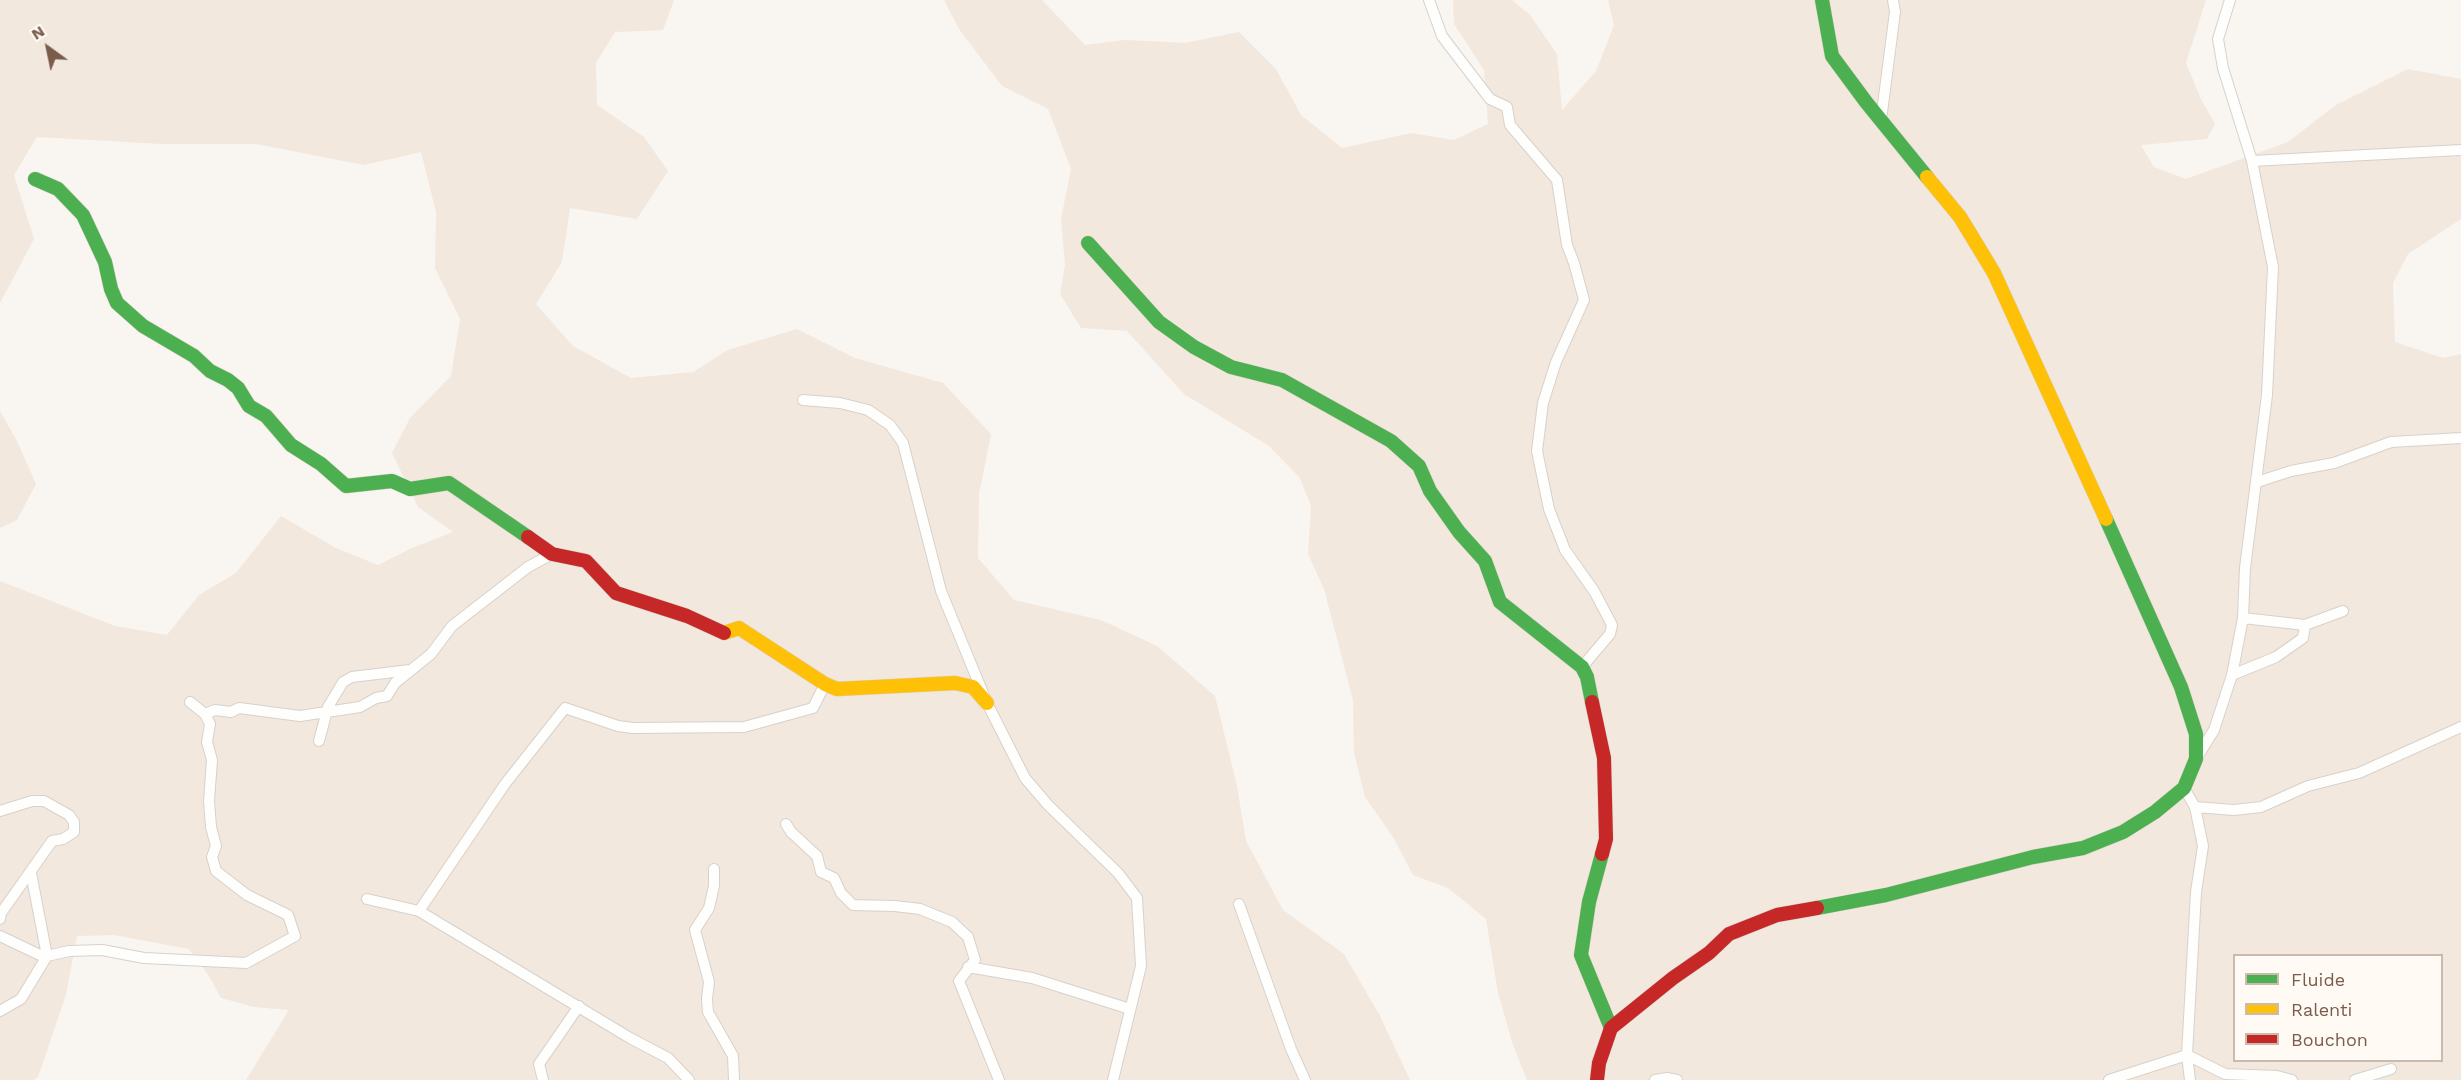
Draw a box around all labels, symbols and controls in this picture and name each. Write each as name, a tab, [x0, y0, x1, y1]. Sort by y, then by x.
north arrow	[18, 18, 78, 78]
text: N	[28, 21, 48, 44]
legend	[2233, 954, 2443, 1062]
text: Fluide	[2291, 969, 2345, 990]
text: Ralenti	[2291, 999, 2352, 1020]
text: Bouchon	[2291, 1029, 2368, 1050]

